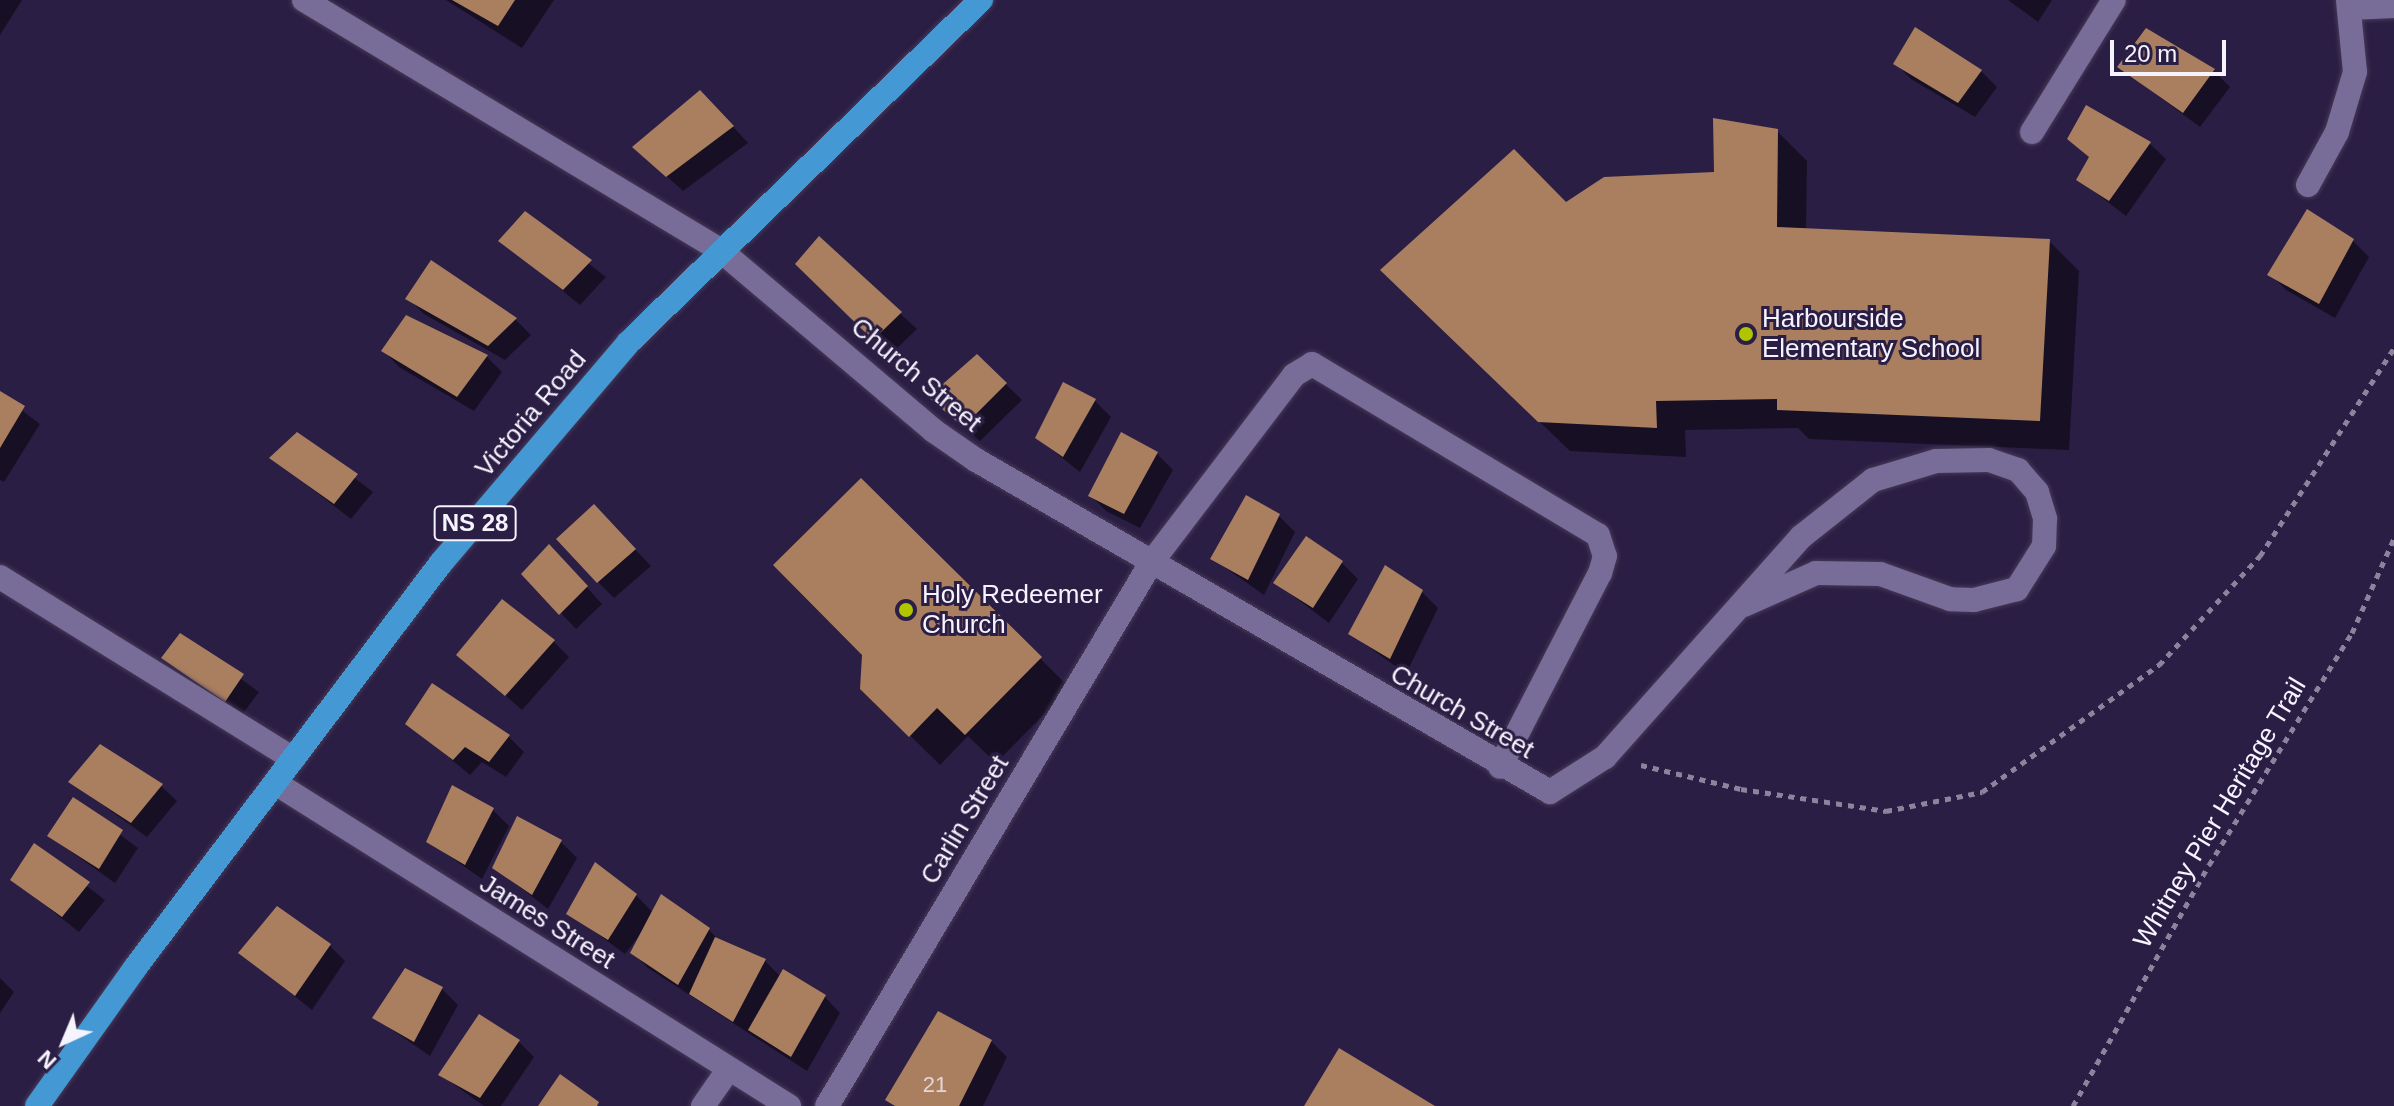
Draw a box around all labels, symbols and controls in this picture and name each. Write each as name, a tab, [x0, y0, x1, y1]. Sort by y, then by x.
scale bar	[2114, 24, 2230, 74]
text: 20 m	[2124, 40, 2177, 67]
place label: Harbourside Elementary School	[1762, 303, 1980, 364]
street label: Church Street	[845, 311, 987, 439]
marker: Harbourside Elementary School	[1737, 325, 1755, 343]
street label: Victoria Road	[469, 344, 593, 484]
road number: NS 28	[433, 503, 517, 543]
place label: Holy Redeemer Church	[922, 579, 1103, 640]
marker: Holy Redeemer Church	[897, 601, 915, 619]
street label: Church Street	[1385, 658, 1539, 766]
street label: Whitney Pier Heritage Trail	[2127, 672, 2313, 954]
street label: Carlin Street	[914, 750, 1016, 890]
street label: James Street	[474, 868, 620, 976]
north arrow	[24, 1002, 104, 1082]
text: N	[33, 1045, 61, 1074]
house number: 21	[923, 1072, 947, 1098]

